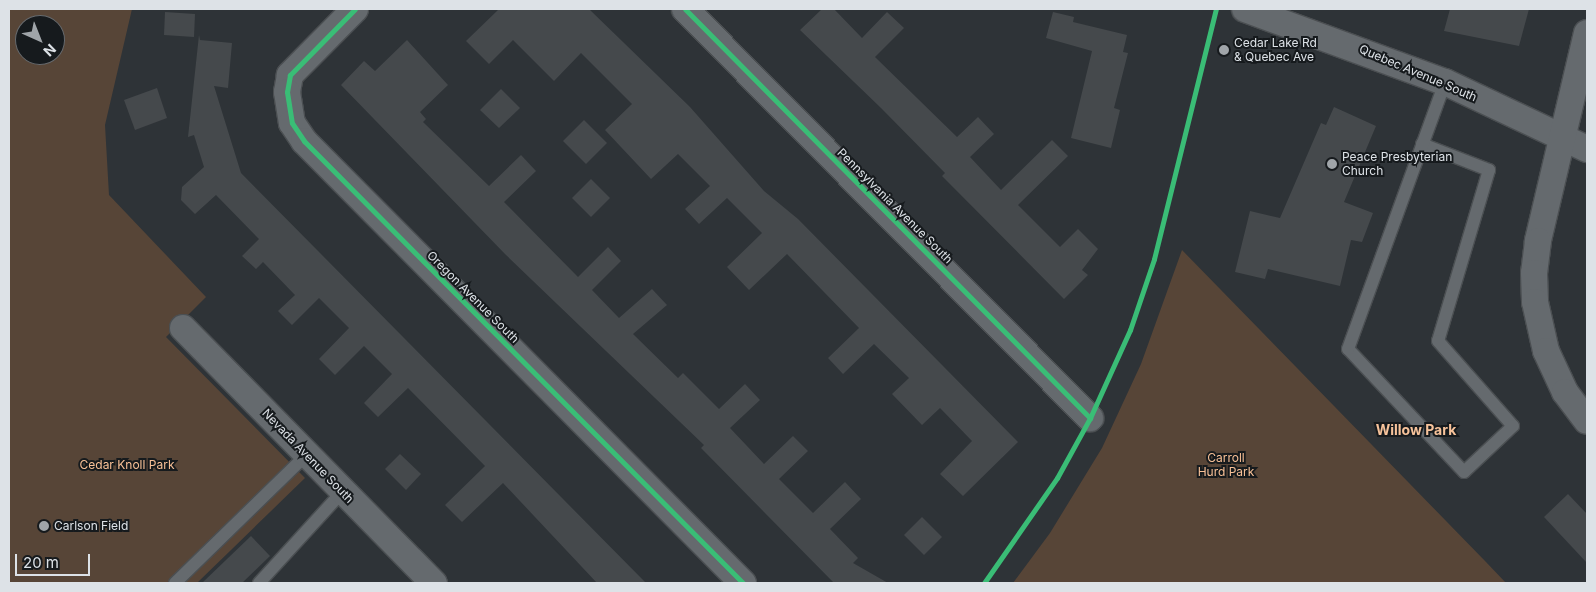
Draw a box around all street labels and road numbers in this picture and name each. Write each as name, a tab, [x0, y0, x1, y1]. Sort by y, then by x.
street label: Quebec Avenue South	[1357, 42, 1479, 104]
street label: Pennsylvania Avenue South	[834, 145, 956, 267]
street label: Oregon Avenue South	[424, 248, 522, 346]
street label: Nevada Avenue South	[259, 406, 357, 506]

